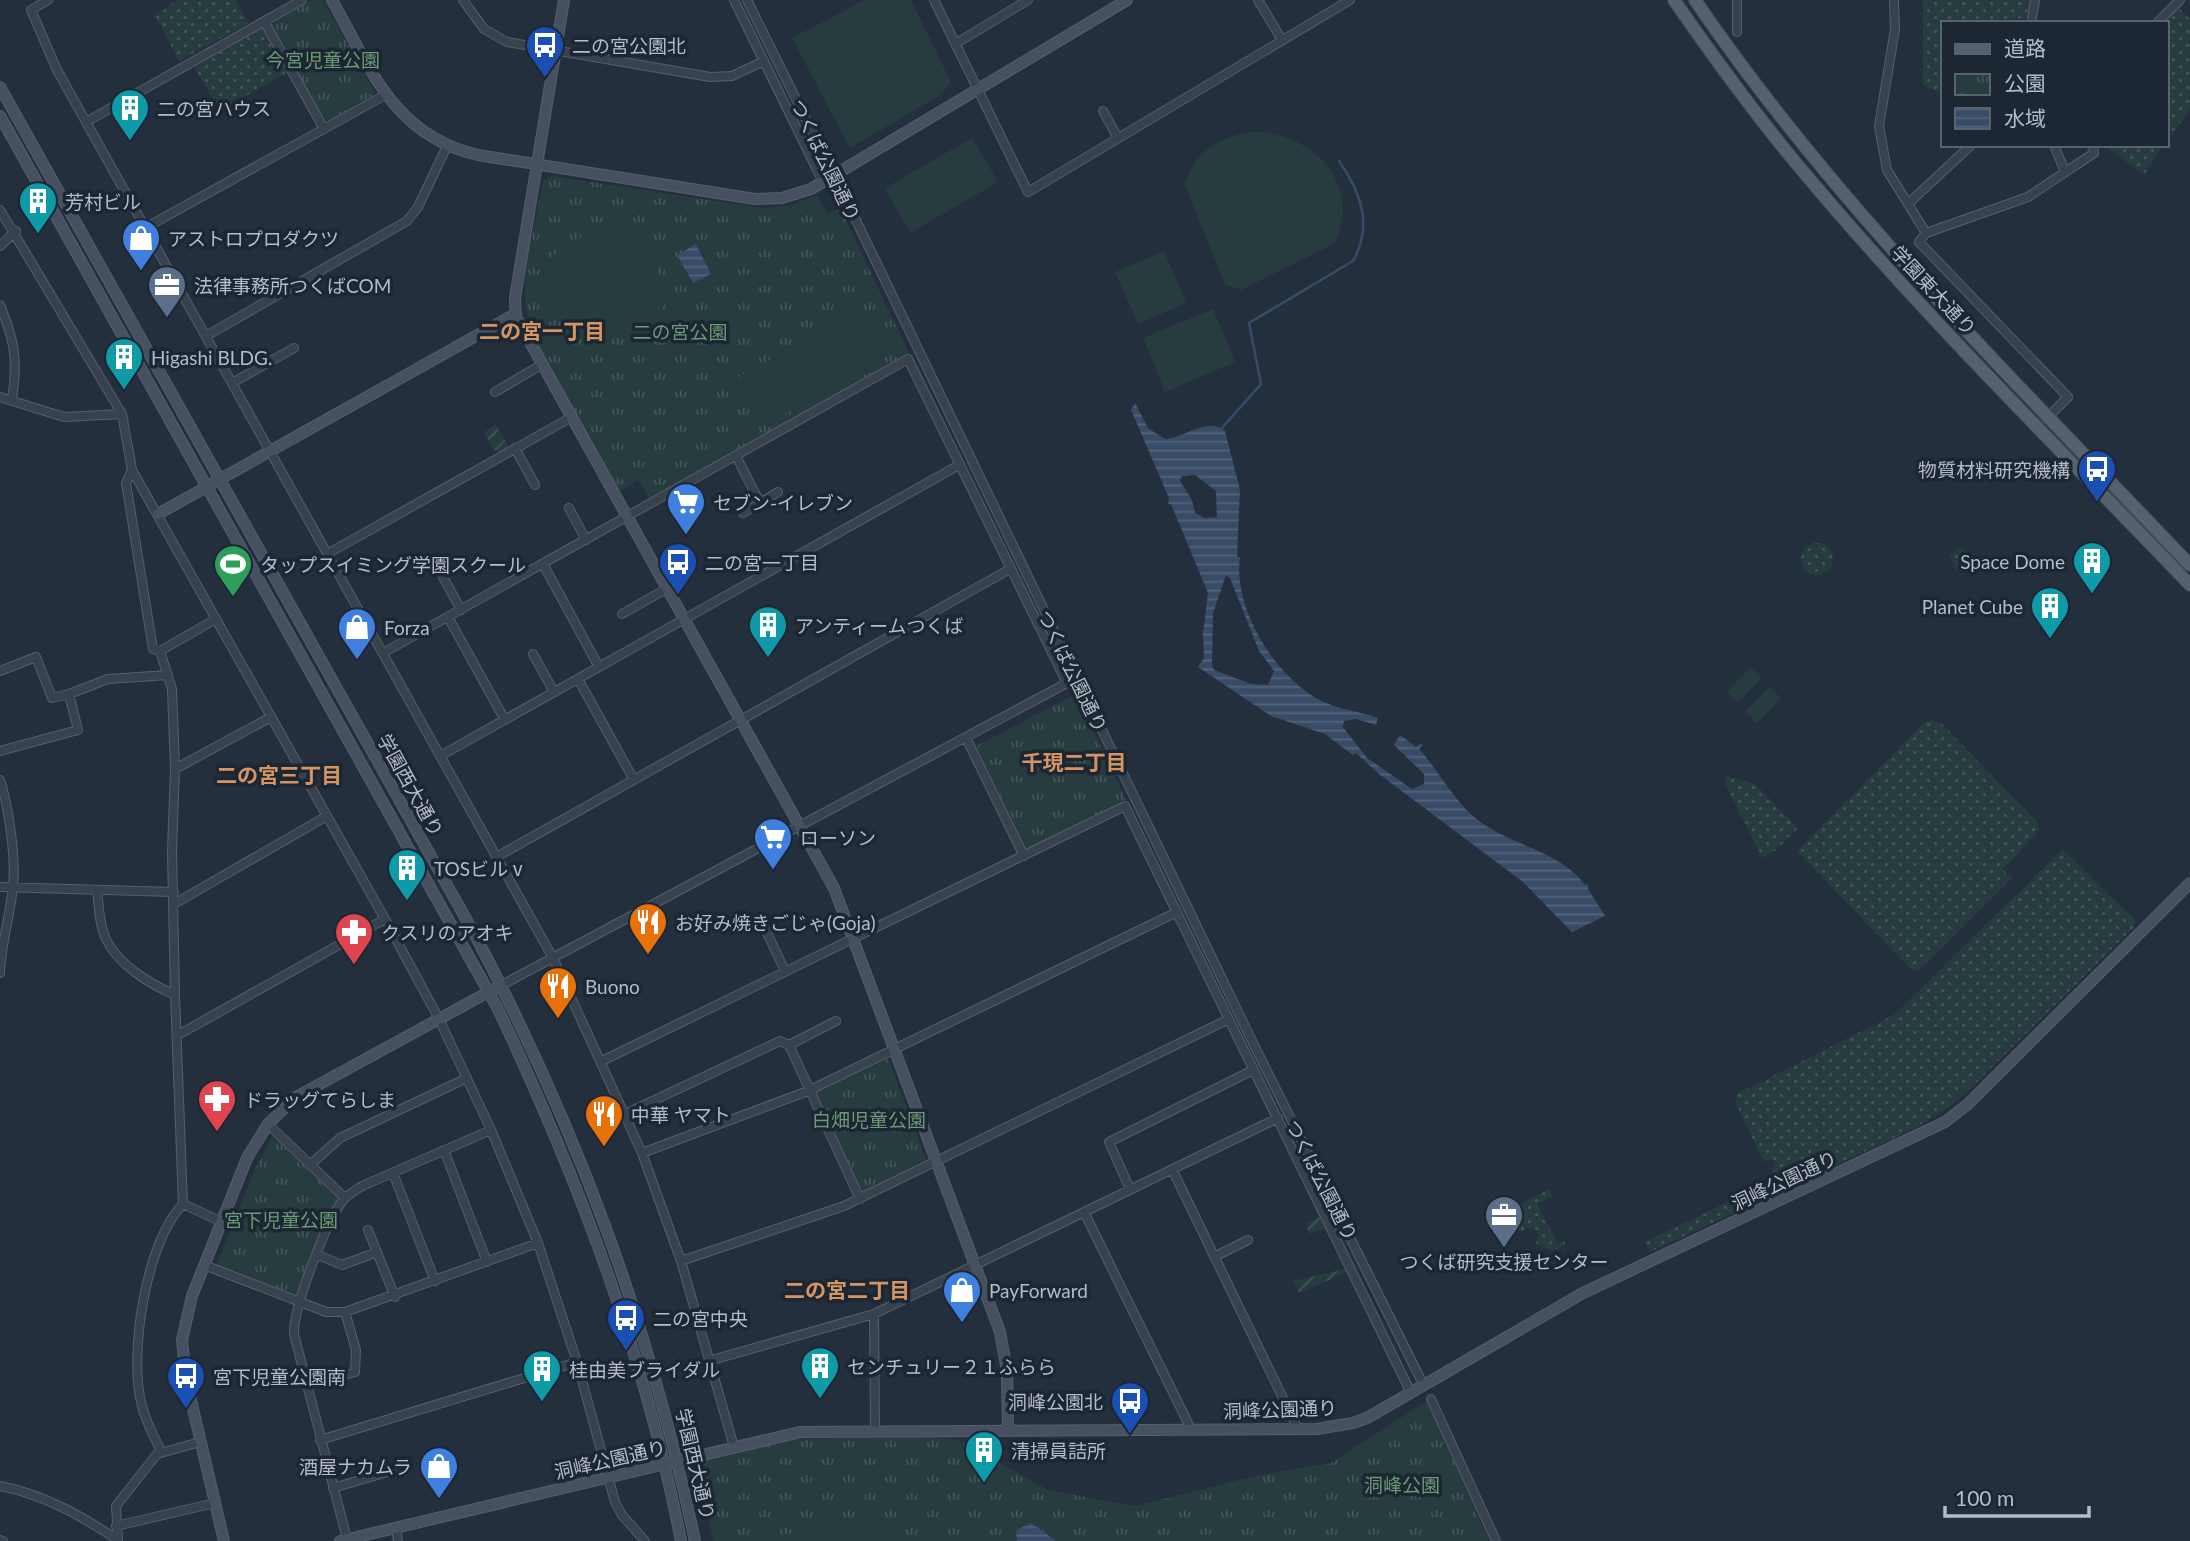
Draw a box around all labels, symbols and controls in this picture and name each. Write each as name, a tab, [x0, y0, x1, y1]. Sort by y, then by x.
legend	[1941, 21, 2169, 147]
bus stop icon: 二の宮公園北	[524, 24, 566, 79]
place label: 二の宮公園北	[572, 34, 686, 57]
text: 道路	[2004, 35, 2046, 60]
park label: 今宮児童公園	[266, 48, 380, 71]
text: 公園	[2004, 70, 2046, 95]
building icon: 二の宮ハウス	[109, 87, 151, 142]
street label: つくば公園通り	[787, 95, 865, 225]
place label: 二の宮ハウス	[157, 97, 271, 120]
text: 水域	[2004, 105, 2046, 130]
building icon: 芳村ビル	[17, 180, 59, 235]
place label: 芳村ビル	[65, 190, 141, 213]
shop icon: アストロプロダクツ	[120, 217, 162, 272]
place label: アストロプロダクツ	[168, 227, 339, 250]
street label: 学園東大通り	[1887, 240, 1981, 340]
office icon: 法律事務所つくばCOM	[146, 264, 188, 319]
place label: 法律事務所つくばCOM	[194, 274, 391, 297]
district label: 二の宮一丁目	[479, 318, 605, 343]
park label: 二の宮公園	[632, 320, 728, 343]
building icon: Higashi BLDG.	[103, 336, 145, 391]
place label: Higashi BLDG.	[151, 346, 272, 369]
bus stop icon: 物質材料研究機構	[2076, 448, 2118, 503]
place label: 物質材料研究機構	[1918, 458, 2070, 481]
supermarket icon: セブン-イレブン	[665, 481, 707, 536]
place label: セブン-イレブン	[713, 491, 853, 514]
building icon: Space Dome	[2071, 540, 2113, 595]
bus stop icon: 二の宮一丁目	[657, 541, 699, 596]
sports icon: タップスイミング学園スクール	[212, 543, 254, 598]
place label: Space Dome	[1960, 550, 2065, 573]
place label: 二の宮一丁目	[705, 551, 819, 574]
place label: タップスイミング学園スクール	[260, 553, 526, 576]
building icon: Planet Cube	[2029, 585, 2071, 640]
place label: Planet Cube	[1922, 595, 2023, 618]
building icon: アンティームつくば	[747, 604, 789, 659]
shop icon: Forza	[336, 606, 378, 661]
street label: つくば公園通り	[1034, 606, 1112, 736]
place label: アンティームつくば	[795, 614, 964, 637]
place label: Forza	[384, 616, 430, 639]
street label: 学園西大通り	[373, 730, 449, 840]
district label: 千現二丁目	[1022, 749, 1127, 774]
district label: 二の宮三丁目	[216, 762, 342, 787]
supermarket icon: ローソン	[752, 816, 794, 871]
place label: ローソン	[800, 826, 876, 849]
building icon: TOSビルⅴ	[386, 847, 428, 902]
place label: TOSビルⅴ	[434, 857, 527, 880]
restaurant icon: お好み焼きごじゃ(Goja)	[627, 901, 669, 956]
pharmacy icon: クスリのアオキ	[333, 911, 375, 966]
place label: お好み焼きごじゃ(Goja)	[675, 911, 876, 934]
place label: クスリのアオキ	[381, 921, 513, 944]
restaurant icon: Buono	[537, 965, 579, 1020]
place label: Buono	[585, 975, 640, 998]
pharmacy icon: ドラッグてらしま	[196, 1078, 238, 1133]
place label: ドラッグてらしま	[244, 1088, 396, 1111]
restaurant icon: 中華 ヤマト	[583, 1093, 625, 1148]
place label: 中華 ヤマト	[631, 1103, 731, 1126]
park label: 白畑児童公園	[812, 1108, 926, 1131]
street label: つくば公園通り	[1282, 1116, 1362, 1244]
street label: 洞峰公園通り	[1727, 1145, 1841, 1215]
office icon: つくば研究支援センター	[1483, 1194, 1525, 1249]
park label: 宮下児童公園	[224, 1208, 338, 1231]
place label: つくば研究支援センター	[1399, 1250, 1609, 1273]
shop icon: PayForward	[941, 1269, 983, 1324]
district label: 二の宮二丁目	[784, 1277, 910, 1302]
place label: PayForward	[989, 1279, 1088, 1302]
bus stop icon: 二の宮中央	[605, 1297, 647, 1352]
place label: 二の宮中央	[653, 1307, 748, 1330]
building icon: センチュリー２１ふらら	[799, 1345, 841, 1400]
building icon: 桂由美ブライダル	[521, 1348, 563, 1403]
bus stop icon: 宮下児童公園南	[165, 1355, 207, 1410]
place label: センチュリー２１ふらら	[847, 1355, 1056, 1378]
place label: 桂由美ブライダル	[569, 1358, 720, 1381]
place label: 宮下児童公園南	[213, 1365, 346, 1388]
bus stop icon: 洞峰公園北	[1109, 1380, 1151, 1435]
place label: 洞峰公園北	[1008, 1390, 1103, 1413]
street label: 洞峰公園通り	[1223, 1396, 1337, 1422]
street label: 学園西大通り	[672, 1406, 720, 1522]
building icon: 清掃員詰所	[963, 1429, 1005, 1484]
street label: 洞峰公園通り	[552, 1435, 668, 1483]
place label: 清掃員詰所	[1011, 1439, 1106, 1462]
shop icon: 酒屋ナカムラ	[418, 1445, 460, 1500]
place label: 酒屋ナカムラ	[299, 1455, 412, 1478]
park label: 洞峰公園	[1364, 1473, 1440, 1496]
scale bar	[1945, 1474, 2088, 1518]
text: 100 m	[1955, 1485, 2014, 1510]

